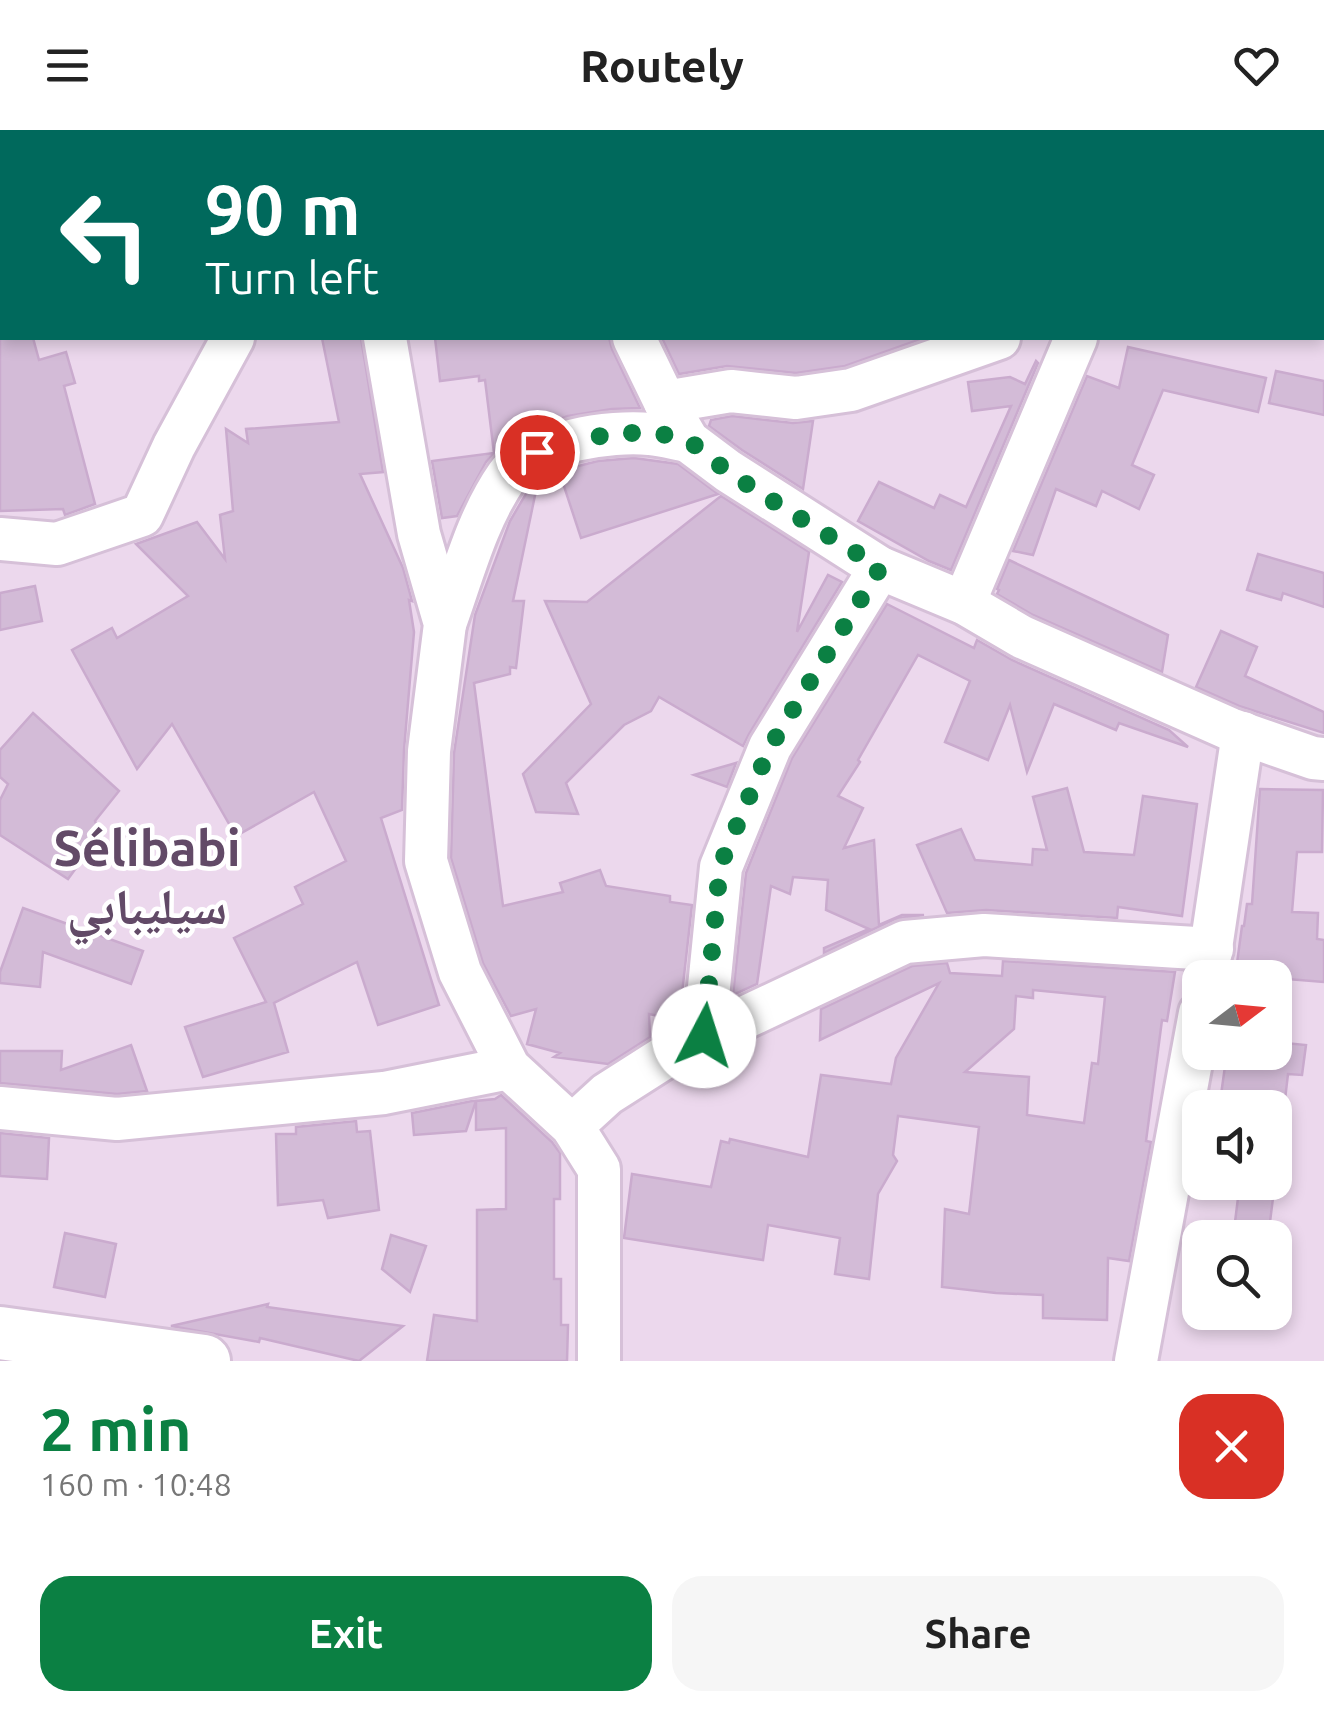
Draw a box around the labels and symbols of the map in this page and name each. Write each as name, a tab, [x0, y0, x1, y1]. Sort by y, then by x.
pin	[495, 410, 580, 495]
district label: Sélibabi سيليبابي	[53, 819, 241, 945]
north arrow	[1182, 960, 1292, 1070]
position arrow	[652, 984, 756, 1088]

